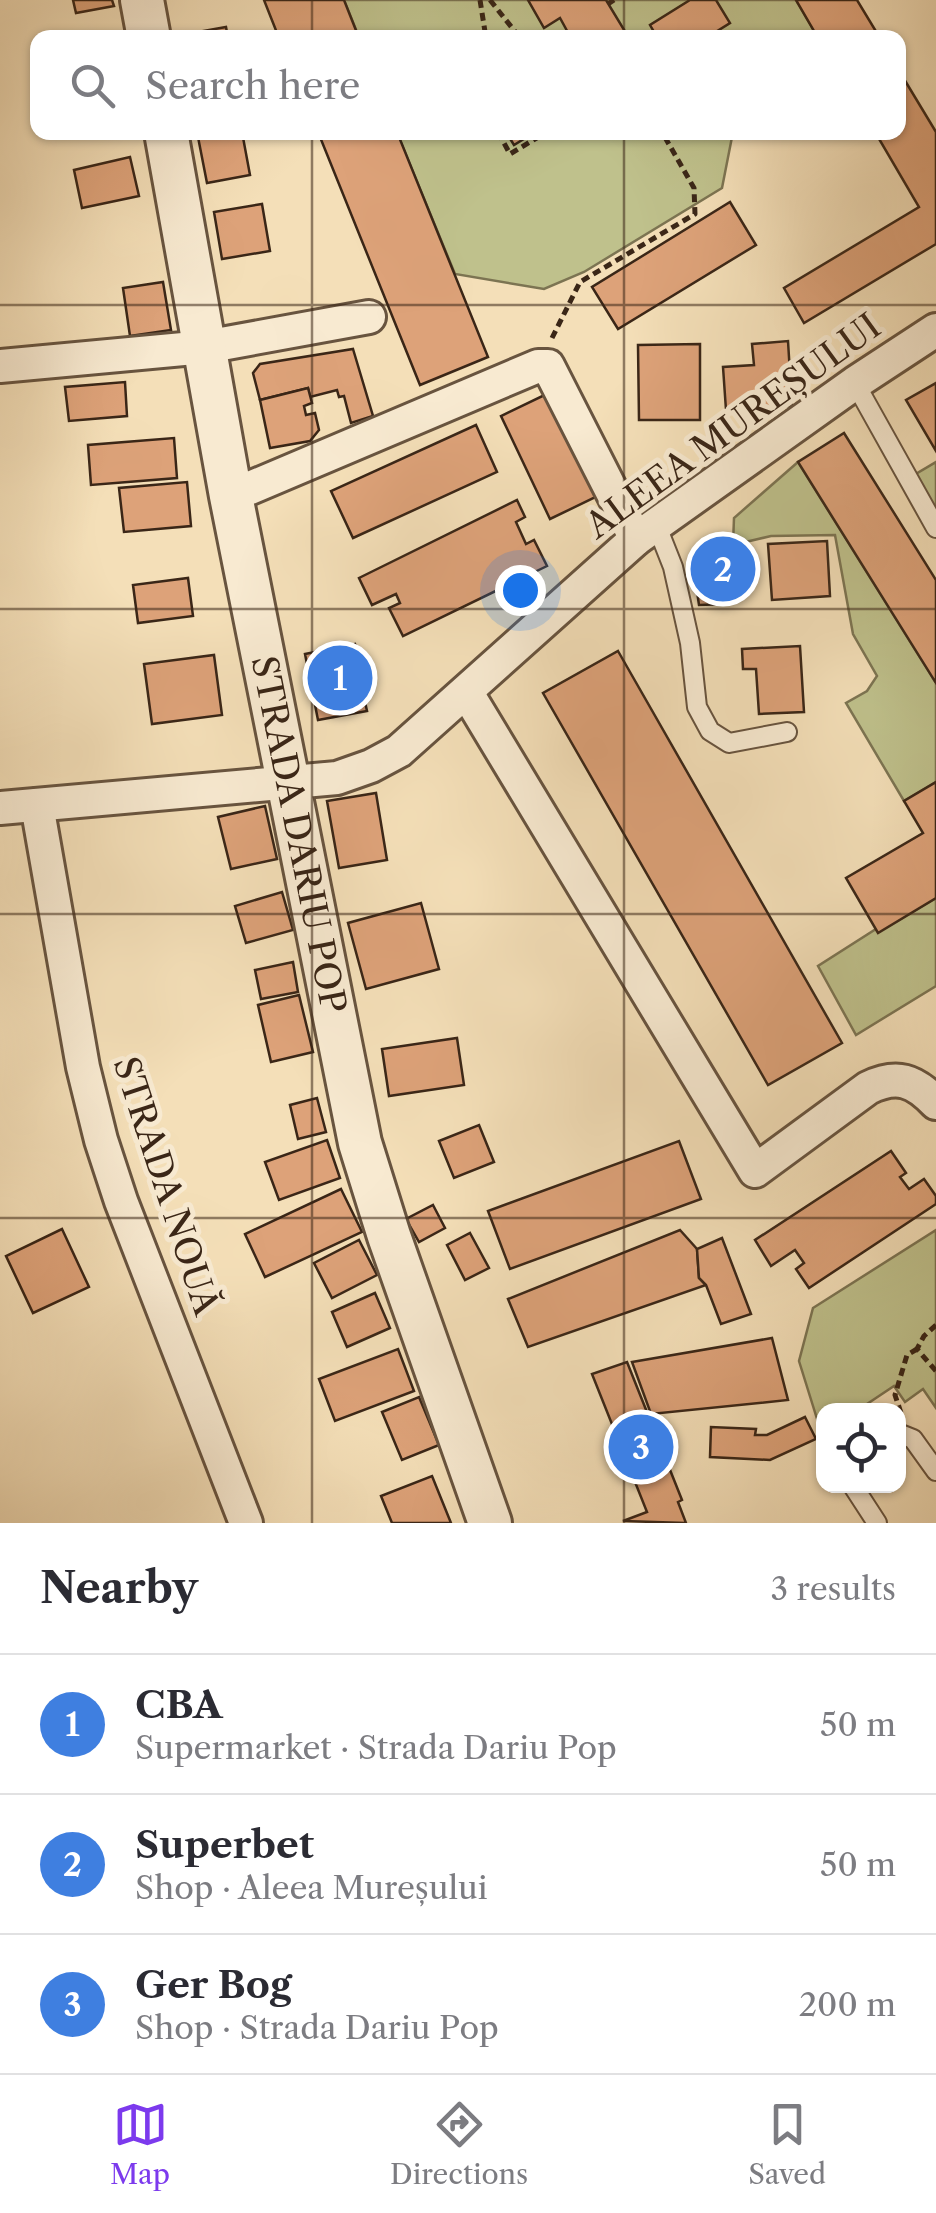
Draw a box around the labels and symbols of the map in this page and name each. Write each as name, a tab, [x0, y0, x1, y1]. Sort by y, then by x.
street label: ALEEA MUREȘULUI	[576, 304, 889, 548]
pin: 2	[690, 532, 756, 606]
your location	[495, 565, 546, 616]
pin: 1	[308, 640, 372, 716]
street label: STRADA DARIU POP	[242, 652, 356, 1017]
street label: STRADA NOUĂ	[104, 1051, 229, 1321]
pin: 3	[608, 1410, 674, 1484]

